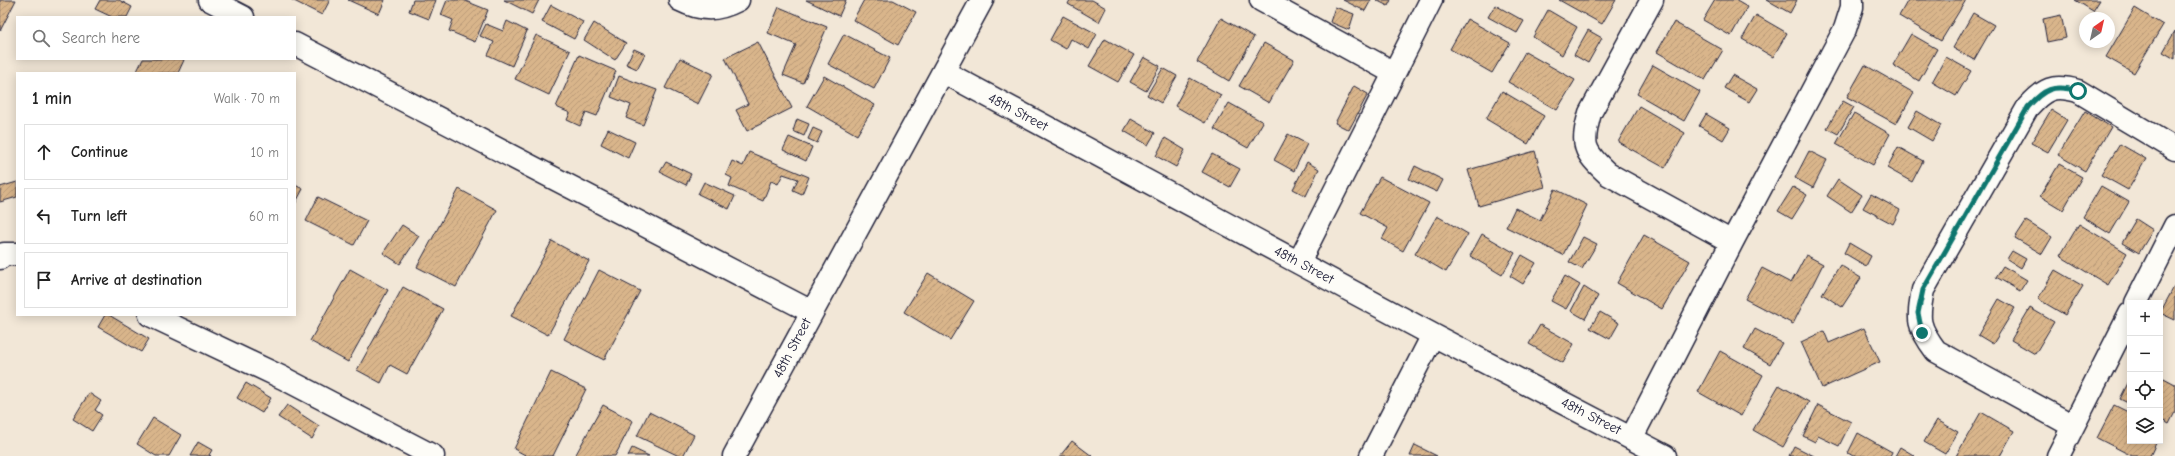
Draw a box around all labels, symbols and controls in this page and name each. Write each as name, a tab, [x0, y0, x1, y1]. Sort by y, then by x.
north arrow	[2079, 12, 2115, 48]
search box	[16, 16, 296, 60]
icon: search	[30, 27, 52, 49]
text: Search here	[62, 29, 140, 47]
route start	[2069, 82, 2087, 100]
text: 1 min	[32, 89, 72, 108]
street label: 48th Street	[985, 89, 1052, 135]
text: Walk · 70 m	[214, 91, 280, 106]
icon: ahead	[33, 141, 55, 163]
text: Continue	[71, 143, 128, 161]
text: 10 m	[251, 145, 279, 160]
icon: left	[33, 205, 55, 227]
text: Turn left	[71, 207, 127, 225]
text: 60 m	[249, 209, 279, 224]
street label: 48th Street	[1271, 242, 1338, 288]
icon: arrive	[33, 269, 55, 291]
text: Arrive at destination	[71, 271, 202, 289]
map controls	[2127, 300, 2163, 444]
button: +	[2127, 300, 2163, 336]
street label: 48th Street	[769, 314, 815, 381]
route end	[1913, 324, 1931, 342]
button: −	[2127, 336, 2163, 372]
button: locate	[2127, 372, 2163, 408]
street label: 48th Street	[1558, 394, 1625, 439]
button: layers	[2127, 408, 2163, 444]

